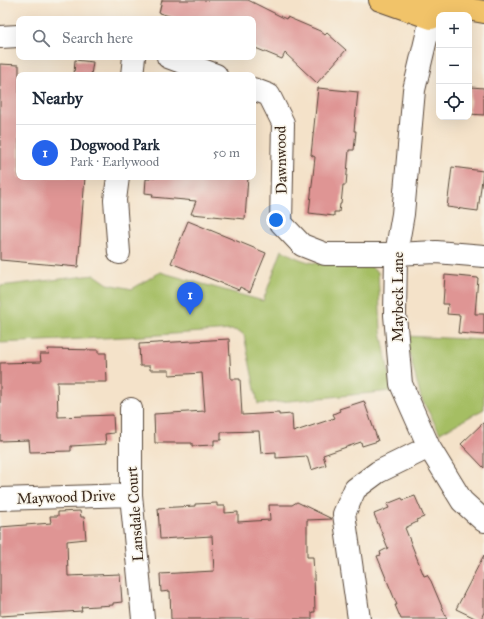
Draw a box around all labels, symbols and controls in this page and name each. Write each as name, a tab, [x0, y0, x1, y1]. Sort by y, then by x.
map controls	[436, 12, 472, 120]
button: +	[436, 12, 472, 48]
search box	[16, 16, 256, 60]
icon: search	[30, 27, 52, 49]
text: Search here	[62, 29, 133, 47]
button: −	[436, 48, 472, 84]
button: locate	[436, 84, 472, 120]
text: Nearby	[32, 88, 83, 109]
street label: Dawnwood	[271, 125, 291, 194]
text: Dogwood Park	[70, 136, 160, 154]
text: 1	[42, 145, 48, 161]
text: 50 m	[213, 145, 240, 161]
text: Park · Earlywood	[70, 154, 159, 170]
your location	[266, 210, 286, 230]
street label: Maybeck Lane	[389, 252, 407, 342]
pin: 1	[177, 282, 203, 315]
street label: Lansdale Court	[123, 465, 147, 562]
street label: Maywood Drive	[16, 486, 116, 508]

